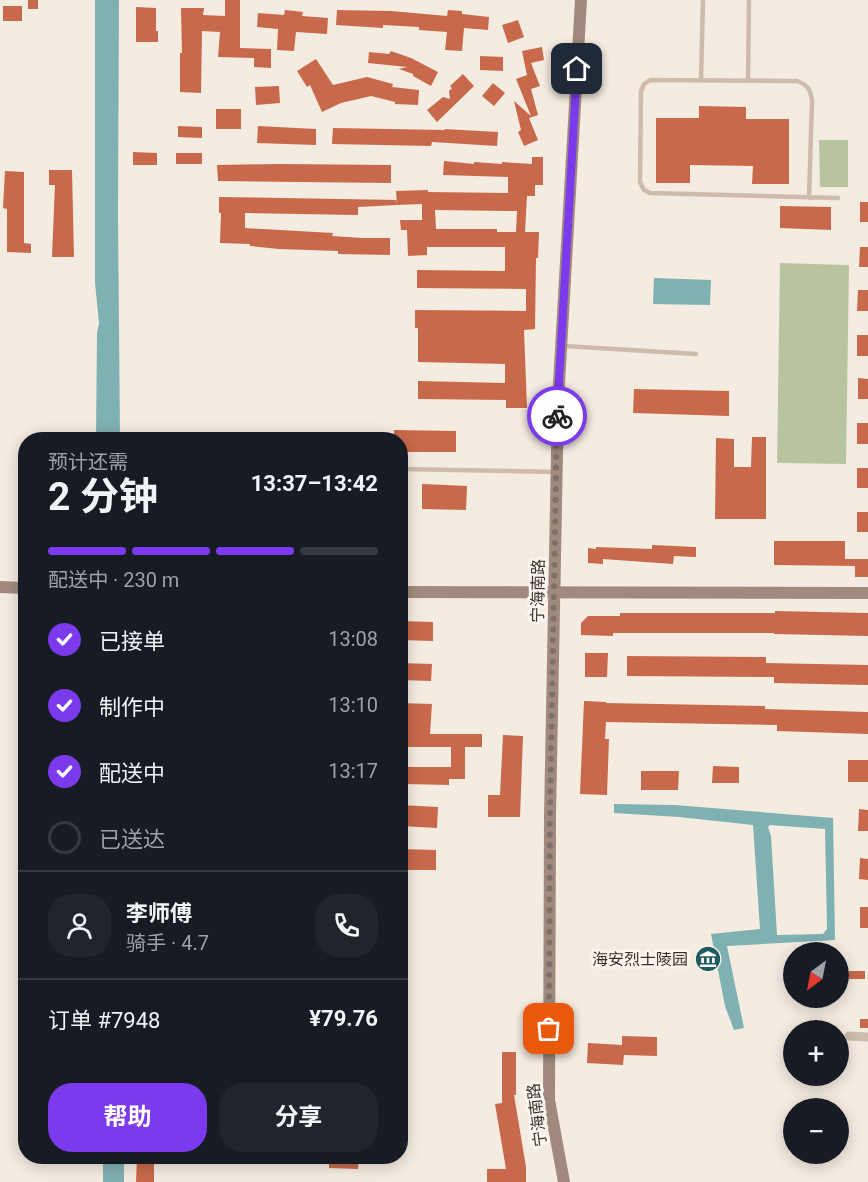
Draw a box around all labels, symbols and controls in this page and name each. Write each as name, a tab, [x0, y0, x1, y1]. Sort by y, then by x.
pin	[551, 43, 602, 94]
icon: home	[560, 52, 593, 85]
courier	[527, 386, 587, 446]
icon: bike	[541, 400, 574, 433]
text: 预计还需	[48, 450, 128, 474]
text: 13:37–13:42	[251, 471, 378, 496]
text: 2 分钟	[48, 474, 158, 520]
street label: 宁海南路	[528, 559, 548, 623]
text: 配送中 · 230 m	[48, 568, 179, 592]
icon: check	[48, 623, 81, 656]
text: 13:08	[328, 627, 378, 651]
text: 已接单	[99, 629, 165, 654]
icon: check	[48, 689, 81, 722]
text: 13:10	[328, 693, 378, 717]
text: 制作中	[99, 695, 165, 720]
icon: check	[48, 755, 81, 788]
text: 13:17	[328, 759, 378, 783]
text: 配送中	[99, 761, 165, 786]
text: 已送达	[99, 827, 165, 852]
button: person	[48, 894, 111, 957]
button: phone	[315, 894, 378, 957]
text: 李师傅	[126, 901, 192, 926]
text: 骑手 · 4.7	[126, 931, 209, 955]
north arrow	[783, 942, 849, 1008]
map controls	[783, 942, 849, 1164]
museum icon: 海安烈士陵园	[693, 944, 723, 974]
place label: 海安烈士陵园	[592, 950, 688, 969]
pin	[523, 1003, 574, 1054]
text: ¥79.76	[309, 1006, 378, 1031]
text: 订单 #7948	[48, 1008, 160, 1033]
icon: bag	[532, 1012, 565, 1045]
button: +	[783, 1020, 849, 1086]
street label: 宁海南路	[524, 1082, 550, 1148]
button: 帮助	[48, 1083, 207, 1152]
button: 分享	[219, 1083, 378, 1152]
button: −	[783, 1098, 849, 1164]

